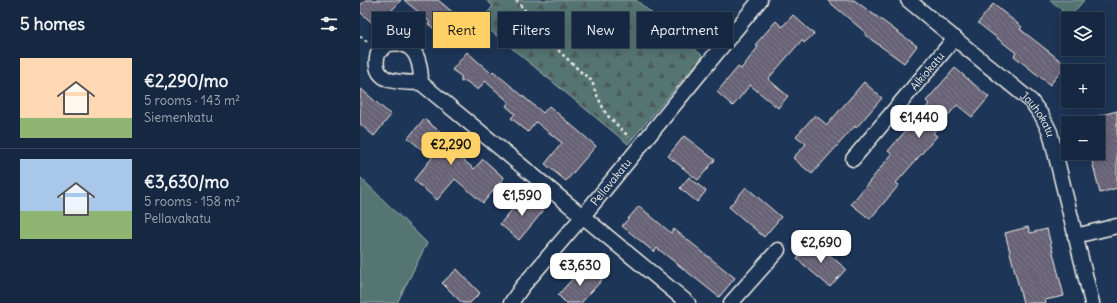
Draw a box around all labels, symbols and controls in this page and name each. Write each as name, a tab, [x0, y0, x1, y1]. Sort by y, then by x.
chip: Buy	[372, 12, 425, 48]
chip: Rent	[433, 12, 490, 48]
chip: Filters	[498, 12, 564, 48]
chip: New	[572, 12, 629, 48]
chip: Apartment	[637, 12, 733, 48]
map controls	[1061, 12, 1105, 160]
button: layers	[1061, 12, 1105, 56]
text: 5 homes	[20, 13, 85, 35]
icon: filters	[318, 13, 340, 35]
street label: Alkiokatu	[907, 49, 948, 93]
button: +	[1061, 64, 1105, 108]
text: €2,290/mo	[144, 70, 228, 92]
icon: home	[52, 74, 100, 122]
street label: Jauhokatu	[1018, 88, 1058, 139]
text: 5 rooms · 143 m²	[144, 92, 240, 109]
pin: €1,440	[886, 105, 952, 139]
text: Siemenkatu	[144, 109, 213, 126]
text: €1,440	[899, 109, 939, 126]
button: −	[1061, 116, 1105, 160]
pin: €2,290	[418, 132, 484, 166]
text: €2,290	[430, 136, 472, 153]
street label: Pellavakatu	[587, 155, 635, 208]
text: €3,630/mo	[144, 171, 229, 193]
icon: home	[52, 175, 100, 223]
pin: €1,590	[489, 183, 555, 217]
text: €1,590	[502, 187, 542, 204]
text: 5 rooms · 158 m²	[144, 193, 240, 210]
text: Pellavakatu	[144, 210, 211, 227]
pin: €2,690	[788, 230, 854, 264]
text: €2,690	[800, 234, 842, 251]
pin: €3,630	[547, 253, 613, 287]
text: €3,630	[559, 257, 601, 274]

